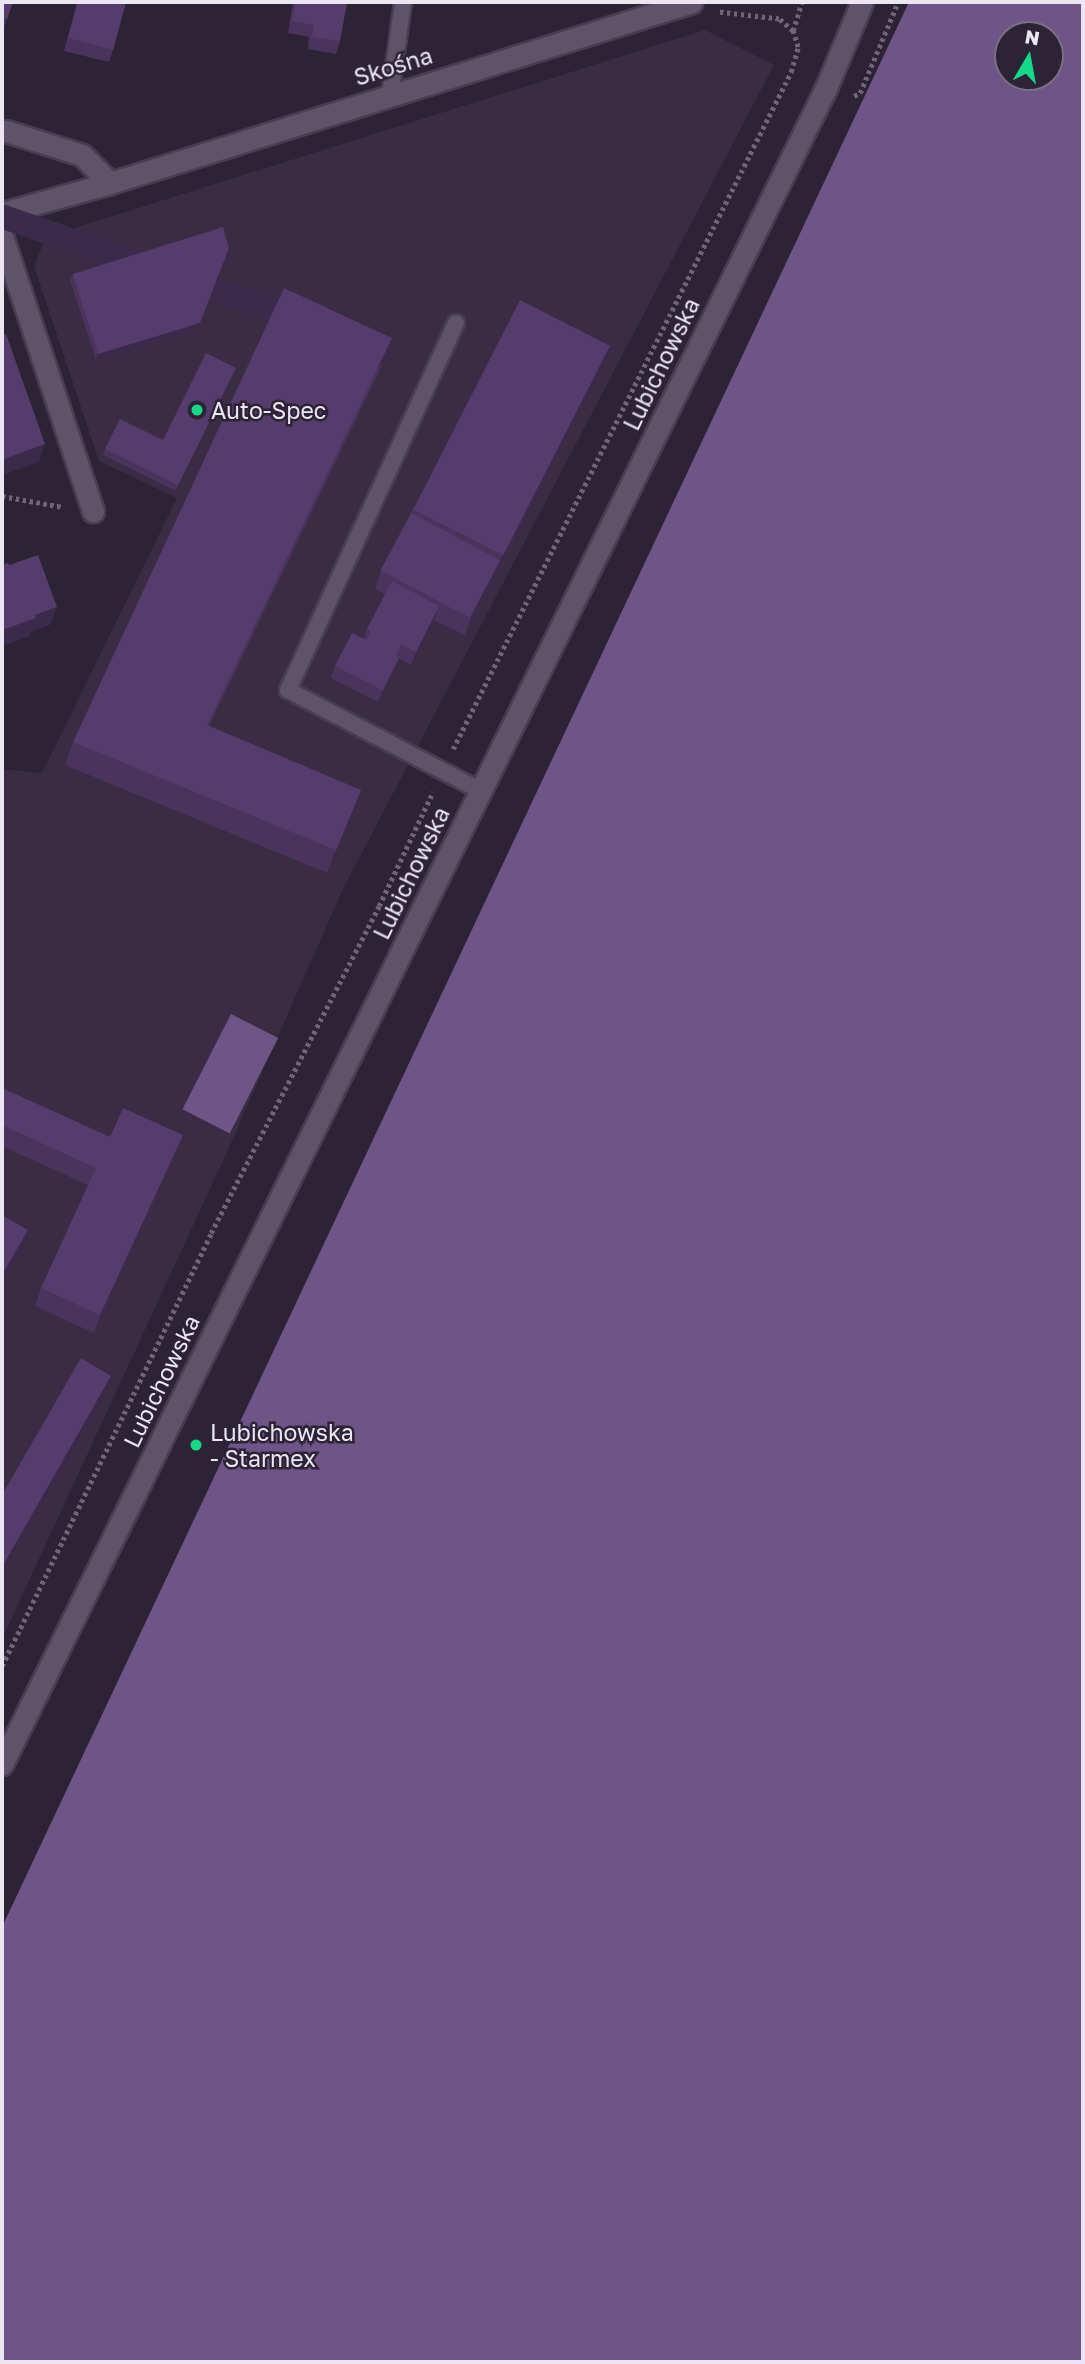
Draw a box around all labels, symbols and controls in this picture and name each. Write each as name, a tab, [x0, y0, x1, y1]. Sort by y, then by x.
north arrow	[994, 21, 1064, 91]
text: N	[1023, 24, 1041, 49]
street label: Skośna	[351, 41, 435, 91]
street label: Lubichowska	[617, 293, 705, 435]
place label: Auto-Spec	[211, 396, 326, 424]
marker: Auto-Spec	[189, 402, 205, 418]
street label: Lubichowska	[367, 802, 455, 944]
street label: Lubichowska	[117, 1310, 205, 1452]
place label: Lubichowska - Starmex	[210, 1418, 354, 1472]
marker: Lubichowska - Starmex	[188, 1437, 204, 1453]

